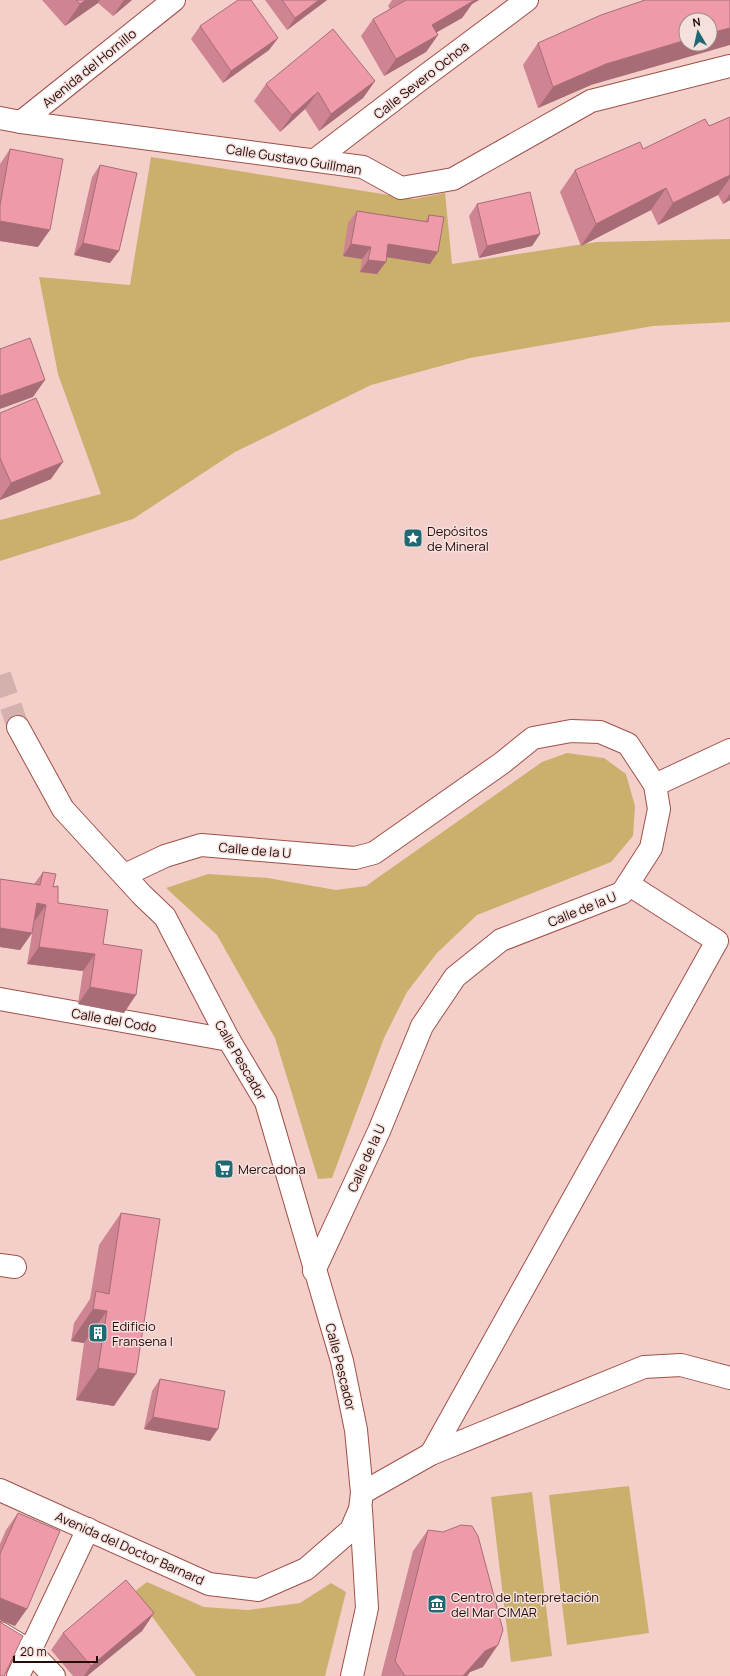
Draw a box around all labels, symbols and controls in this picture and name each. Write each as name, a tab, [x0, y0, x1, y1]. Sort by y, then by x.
north arrow	[678, 12, 718, 52]
text: N	[691, 14, 702, 30]
street label: Avenida del Hornillo	[38, 24, 140, 112]
street label: Calle Severo Ochoa	[370, 37, 472, 123]
street label: Calle Gustavo Guillman	[225, 139, 363, 179]
place label: Depósitos de Mineral	[427, 522, 489, 555]
place icon: Depósitos de Mineral	[402, 527, 424, 549]
street label: Calle de la U	[218, 838, 292, 862]
street label: Calle de la U	[545, 887, 619, 931]
street label: Calle del Codo	[70, 1004, 158, 1036]
street label: Calle Pescador	[211, 1017, 271, 1104]
street label: Calle de la U	[343, 1121, 389, 1195]
supermarket icon: Mercadona	[213, 1158, 235, 1180]
place label: Mercadona	[238, 1160, 306, 1178]
place label: Edificio Fransena I	[112, 1317, 173, 1350]
street label: Calle Pescador	[321, 1321, 361, 1413]
building icon: Edificio Fransena I	[87, 1322, 109, 1344]
street label: Avenida del Doctor Barnard	[53, 1507, 207, 1589]
place label: Centro de Interpretación del Mar CIMAR	[451, 1588, 599, 1621]
museum icon: Centro de Interpretación del Mar CIMAR	[426, 1593, 448, 1615]
scale bar	[14, 1638, 97, 1664]
text: 20 m	[20, 1643, 47, 1660]

